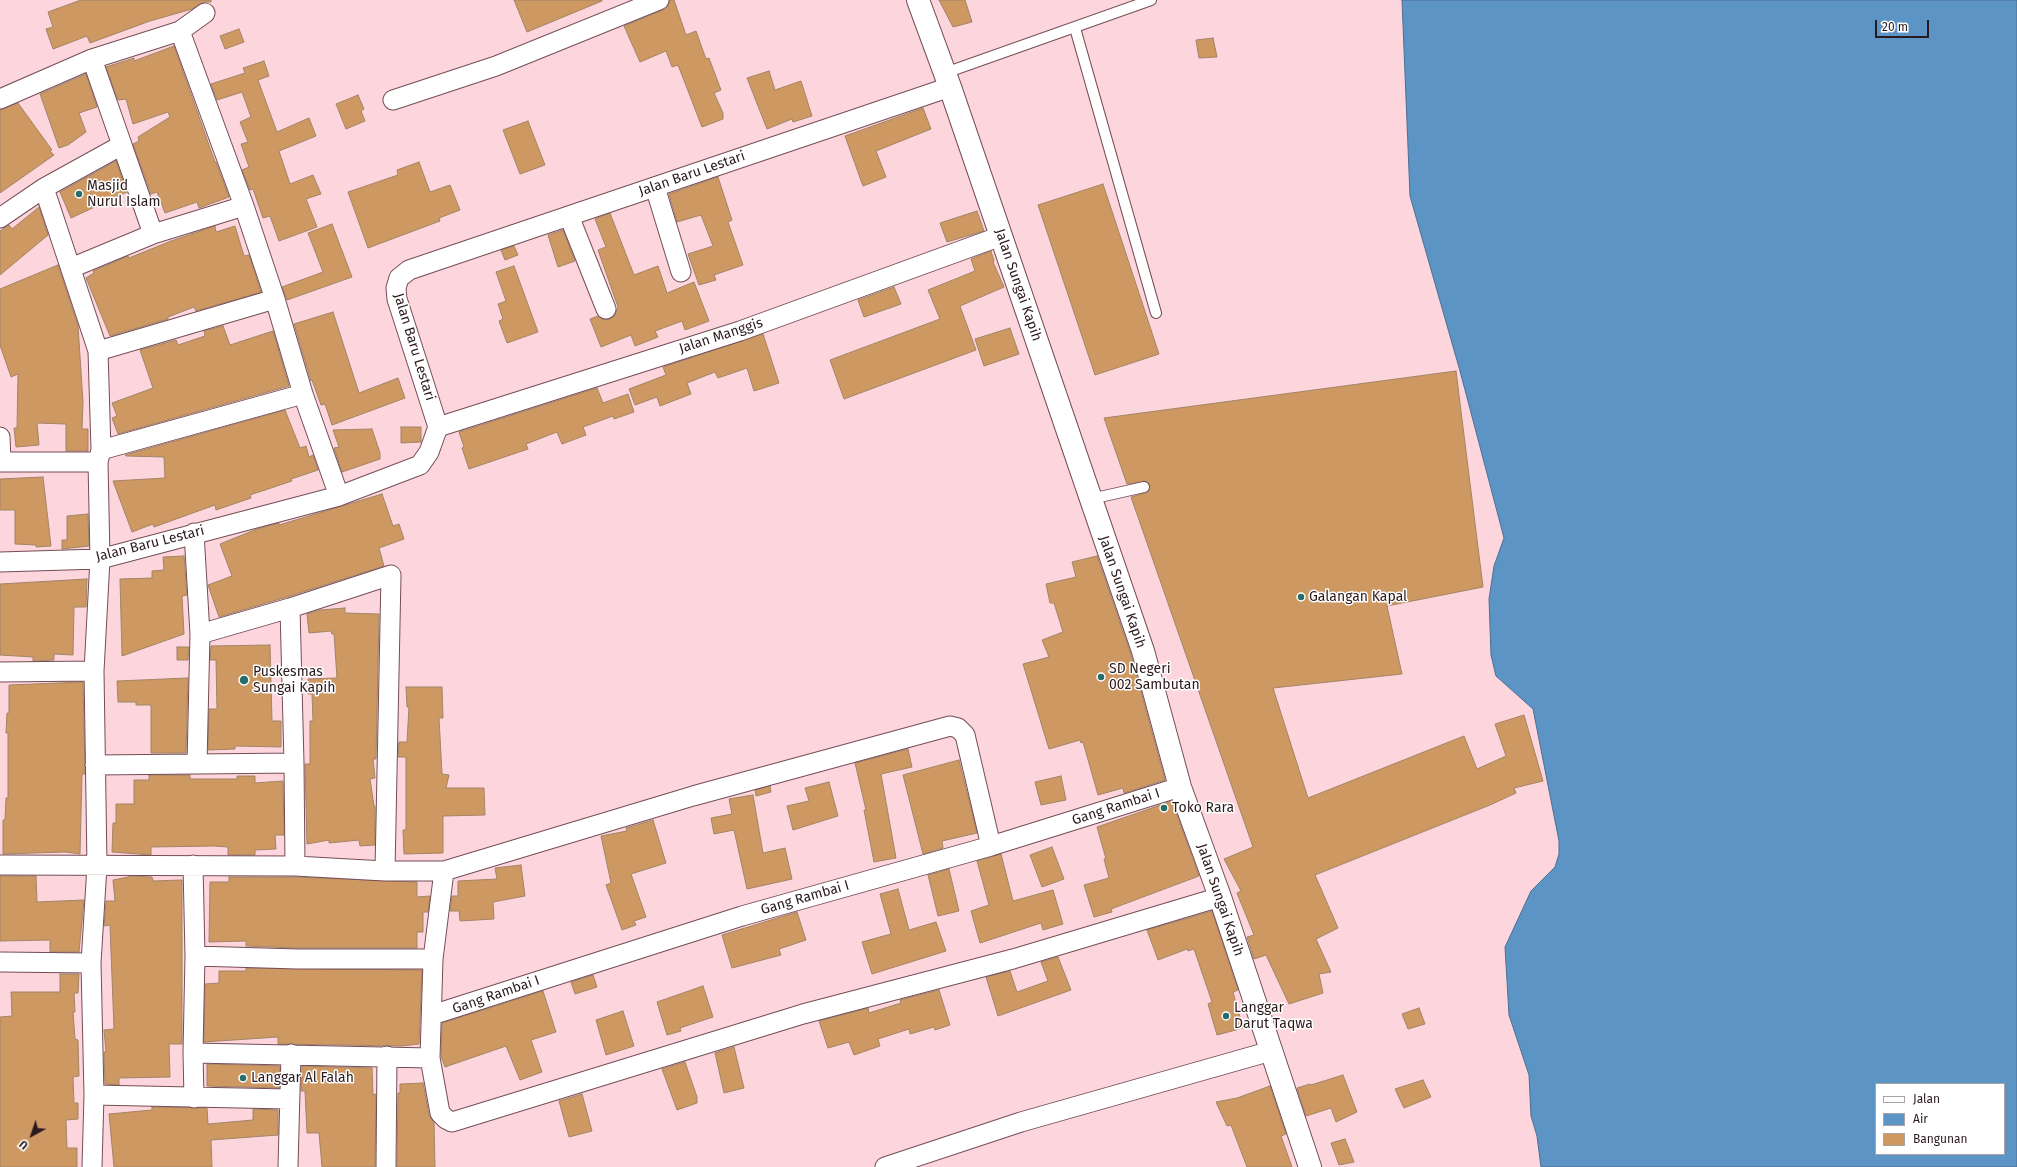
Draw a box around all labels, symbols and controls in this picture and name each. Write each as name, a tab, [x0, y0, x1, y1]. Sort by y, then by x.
scale bar	[1877, 12, 1931, 38]
text: 20 m	[1882, 20, 1908, 34]
street label: Jalan Baru Lestari	[637, 148, 747, 200]
place label: Masjid Nurul Islam	[87, 178, 160, 210]
marker: Masjid Nurul Islam	[74, 189, 84, 199]
street label: Jalan Sungai Kapih	[991, 227, 1045, 343]
street label: Jalan Baru Lestari	[390, 291, 438, 403]
street label: Jalan Manggis	[677, 315, 765, 357]
street label: Jalan Baru Lestari	[94, 522, 206, 566]
street label: Jalan Sungai Kapih	[1095, 534, 1149, 650]
place label: Galangan Kapal	[1309, 589, 1407, 605]
marker: Galangan Kapal	[1296, 592, 1306, 602]
place label: SD Negeri 002 Sambutan	[1109, 661, 1200, 694]
place label: Puskesmas Sungai Kapih	[253, 664, 336, 696]
marker: SD Negeri 002 Sambutan	[1096, 672, 1106, 682]
marker: Puskesmas Sungai Kapih	[238, 674, 250, 686]
street label: Gang Rambai I	[1070, 785, 1162, 829]
place label: Toko Rara	[1172, 800, 1234, 816]
marker: Toko Rara	[1159, 803, 1169, 813]
street label: Jalan Sungai Kapih	[1193, 842, 1247, 958]
street label: Gang Rambai I	[759, 877, 851, 919]
street label: Gang Rambai I	[450, 972, 542, 1018]
place label: Langgar Darut Taqwa	[1234, 1000, 1313, 1032]
marker: Langgar Darut Taqwa	[1221, 1011, 1231, 1021]
place label: Langgar Al Falah	[251, 1070, 354, 1086]
marker: Langgar Al Falah	[238, 1073, 248, 1083]
legend	[1875, 1083, 2005, 1155]
text: Jalan	[1913, 1092, 1940, 1106]
text: Air	[1913, 1112, 1928, 1126]
north arrow	[12, 1115, 52, 1155]
text: Bangunan	[1913, 1132, 1968, 1146]
text: U	[17, 1137, 31, 1152]

